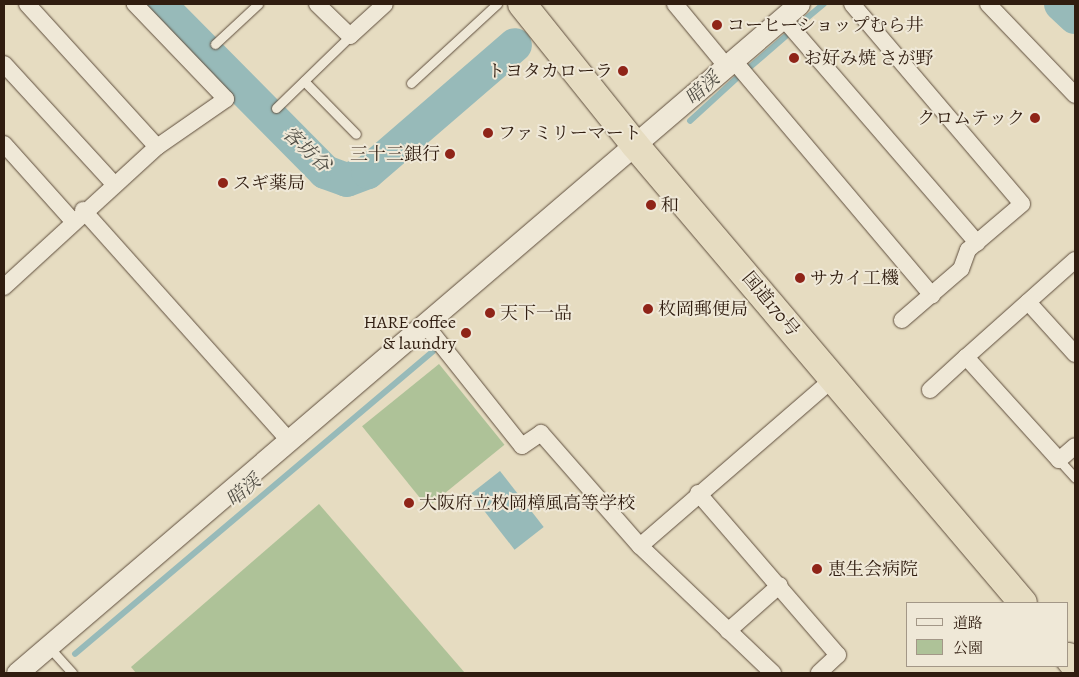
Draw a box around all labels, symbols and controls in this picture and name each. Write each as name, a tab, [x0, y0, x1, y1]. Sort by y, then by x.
place label: コーヒーショップむら井	[727, 14, 924, 36]
marker: コーヒーショップむら井	[711, 19, 723, 31]
place label: お好み焼 さが野	[804, 47, 934, 69]
marker: お好み焼 さが野	[788, 52, 800, 64]
place label: トヨタカローラ	[487, 60, 613, 82]
marker: トヨタカローラ	[617, 65, 629, 77]
water label: 暗渓	[681, 68, 725, 110]
place label: クロムテック	[917, 107, 1025, 129]
marker: クロムテック	[1029, 112, 1041, 124]
water label: 客坊谷	[277, 122, 335, 178]
place label: ファミリーマート	[498, 122, 642, 144]
marker: ファミリーマート	[482, 127, 494, 139]
place label: 三十三銀行	[350, 143, 440, 165]
marker: 三十三銀行	[444, 148, 456, 160]
place label: スギ薬局	[233, 172, 305, 194]
marker: スギ薬局	[217, 177, 229, 189]
place label: 和	[661, 194, 679, 216]
marker: 和	[645, 199, 657, 211]
street label: 国道170号	[738, 267, 804, 341]
place label: サカイ工機	[810, 267, 900, 289]
marker: サカイ工機	[794, 272, 806, 284]
place label: 枚岡郵便局	[658, 298, 748, 320]
place label: 天下一品	[500, 302, 572, 324]
marker: 枚岡郵便局	[642, 303, 654, 315]
marker: 天下一品	[484, 307, 496, 319]
place label: HARE coffee & laundry	[363, 312, 456, 354]
marker: HARE coffee & laundry	[460, 327, 472, 339]
water label: 暗渓	[222, 470, 266, 512]
place label: 大阪府立枚岡樟風高等学校	[419, 492, 635, 514]
marker: 大阪府立枚岡樟風高等学校	[403, 497, 415, 509]
place label: 恵生会病院	[828, 558, 918, 580]
marker: 恵生会病院	[810, 562, 824, 576]
legend	[906, 602, 1069, 667]
text: 道路	[953, 613, 983, 633]
text: 公園	[953, 638, 983, 658]

